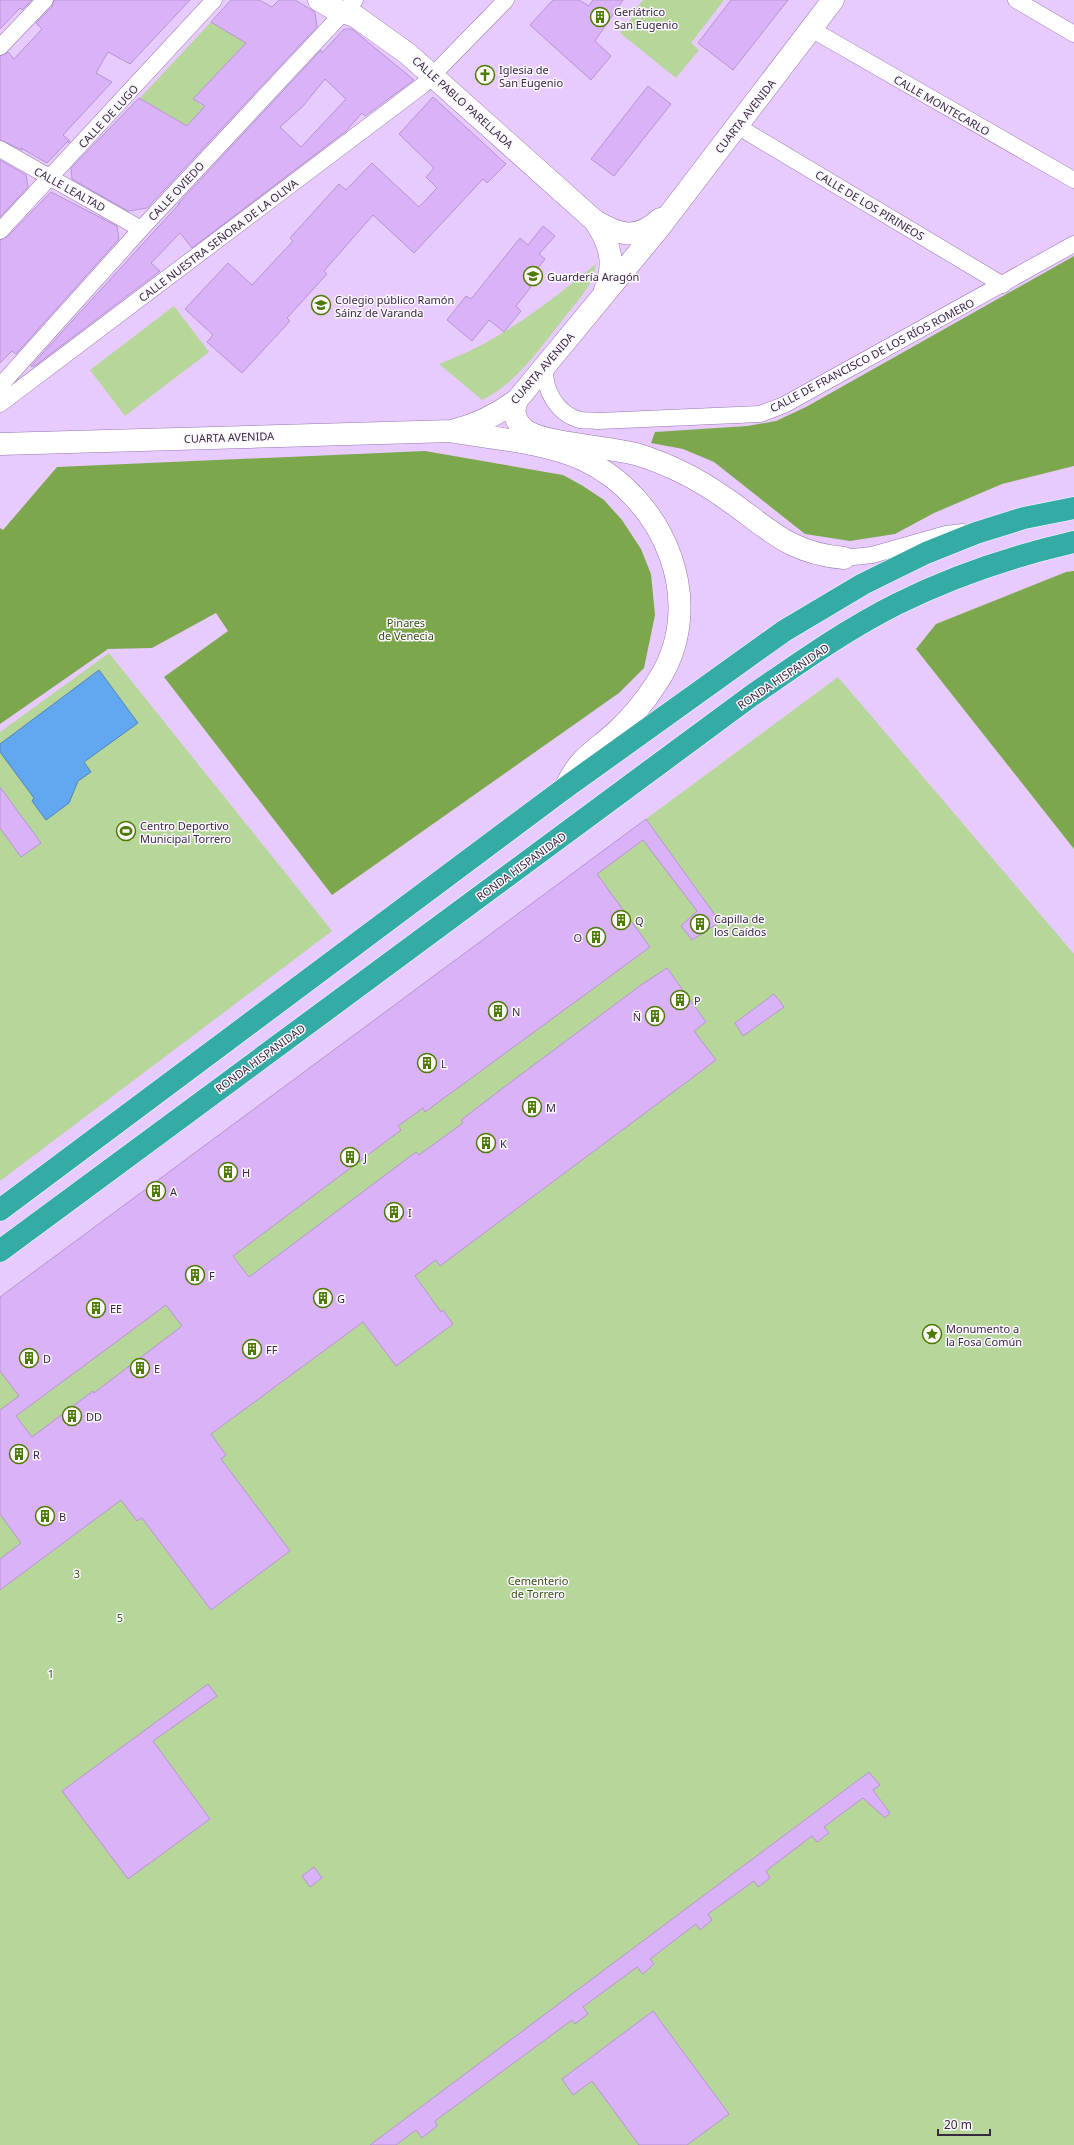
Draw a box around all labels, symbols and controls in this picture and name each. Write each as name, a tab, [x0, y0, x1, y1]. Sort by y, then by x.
place label: Geriátrico San Eugenio	[614, 4, 678, 32]
building icon: Geriátrico San Eugenio	[589, 6, 611, 28]
street label: CALLE PABLO PARELLADA	[409, 53, 518, 152]
place label: Iglesia de San Eugenio	[499, 62, 563, 90]
church icon: Iglesia de San Eugenio	[474, 64, 496, 86]
street label: CALLE MONTECARLO	[891, 71, 993, 139]
street label: CUARTA AVENIDA	[711, 75, 779, 156]
street label: CALLE DE LUGO	[75, 81, 141, 151]
street label: CALLE OVIEDO	[145, 158, 207, 224]
street label: CALLE LEALTAD	[32, 163, 108, 215]
street label: CALLE DE LOS PIRINEOS	[813, 166, 927, 244]
street label: CALLE NUESTRA SEÑORA DE LA OLIVA	[135, 175, 301, 305]
school or university icon: Guardería Aragón	[522, 265, 544, 287]
place label: Guardería Aragón	[547, 269, 639, 284]
place label: Colegio público Ramón Sáinz de Varanda	[335, 292, 454, 320]
school or university icon: Colegio público Ramón Sáinz de Varanda	[310, 294, 332, 316]
street label: CALLE DE FRANCISCO DE LOS RÍOS ROMERO	[767, 295, 977, 415]
street label: CUARTA AVENIDA	[507, 328, 578, 407]
street label: CUARTA AVENIDA	[184, 428, 275, 446]
park label: Pinares de Venecia	[378, 615, 434, 643]
street label: RONDA HISPANIDAD	[734, 640, 832, 712]
place label: Centro Deportivo Municipal Torrero	[140, 818, 232, 846]
sports icon: Centro Deportivo Municipal Torrero	[115, 820, 137, 842]
street label: RONDA HISPANIDAD	[473, 828, 569, 904]
building icon: Q	[610, 909, 632, 931]
place label: Capilla de los Caídos	[714, 911, 766, 939]
place label: Q	[635, 913, 644, 928]
building icon: Capilla de los Caídos	[689, 913, 711, 935]
building icon: O	[585, 926, 607, 948]
place label: O	[573, 930, 582, 945]
building icon: P	[669, 989, 691, 1011]
place label: P	[694, 993, 701, 1008]
building icon: N	[487, 1000, 509, 1022]
place label: N	[512, 1004, 520, 1019]
building icon: Ñ	[644, 1005, 666, 1027]
place label: Ñ	[633, 1009, 641, 1024]
street label: RONDA HISPANIDAD	[212, 1020, 308, 1096]
building icon: L	[416, 1052, 438, 1074]
place label: L	[441, 1056, 447, 1071]
building icon: M	[521, 1096, 543, 1118]
place label: M	[546, 1100, 556, 1115]
building icon: K	[475, 1132, 497, 1154]
place label: K	[500, 1136, 507, 1151]
building icon: J	[339, 1146, 361, 1168]
place label: J	[363, 1150, 367, 1165]
building icon: H	[217, 1161, 239, 1183]
place label: H	[242, 1165, 250, 1180]
building icon: A	[145, 1180, 167, 1202]
place label: A	[170, 1184, 178, 1199]
building icon: I	[383, 1201, 405, 1223]
place label: I	[408, 1205, 412, 1220]
building icon: F	[184, 1264, 206, 1286]
place label: F	[209, 1268, 215, 1283]
building icon: G	[312, 1287, 334, 1309]
place label: G	[337, 1291, 345, 1306]
building icon: EE	[85, 1297, 107, 1319]
place label: EE	[110, 1301, 122, 1316]
place label: Monumento a la Fosa Común	[946, 1321, 1022, 1349]
place icon: Monumento a la Fosa Común	[921, 1323, 943, 1345]
building icon: FF	[241, 1338, 263, 1360]
place label: FF	[266, 1342, 278, 1357]
building icon: D	[18, 1347, 40, 1369]
place label: D	[43, 1351, 51, 1366]
building icon: E	[129, 1357, 151, 1379]
place label: E	[154, 1361, 160, 1376]
building icon: DD	[61, 1405, 83, 1427]
place label: DD	[86, 1409, 102, 1424]
building icon: R	[8, 1443, 30, 1465]
place label: R	[33, 1447, 40, 1462]
building icon: B	[34, 1505, 56, 1527]
place label: B	[59, 1509, 66, 1524]
park label: 3	[74, 1566, 80, 1581]
park label: Cementerio de Torrero	[508, 1573, 569, 1601]
park label: 5	[117, 1610, 123, 1625]
park label: 1	[48, 1666, 54, 1681]
scale bar	[938, 2111, 990, 2137]
text: 20 m	[944, 2116, 972, 2133]

